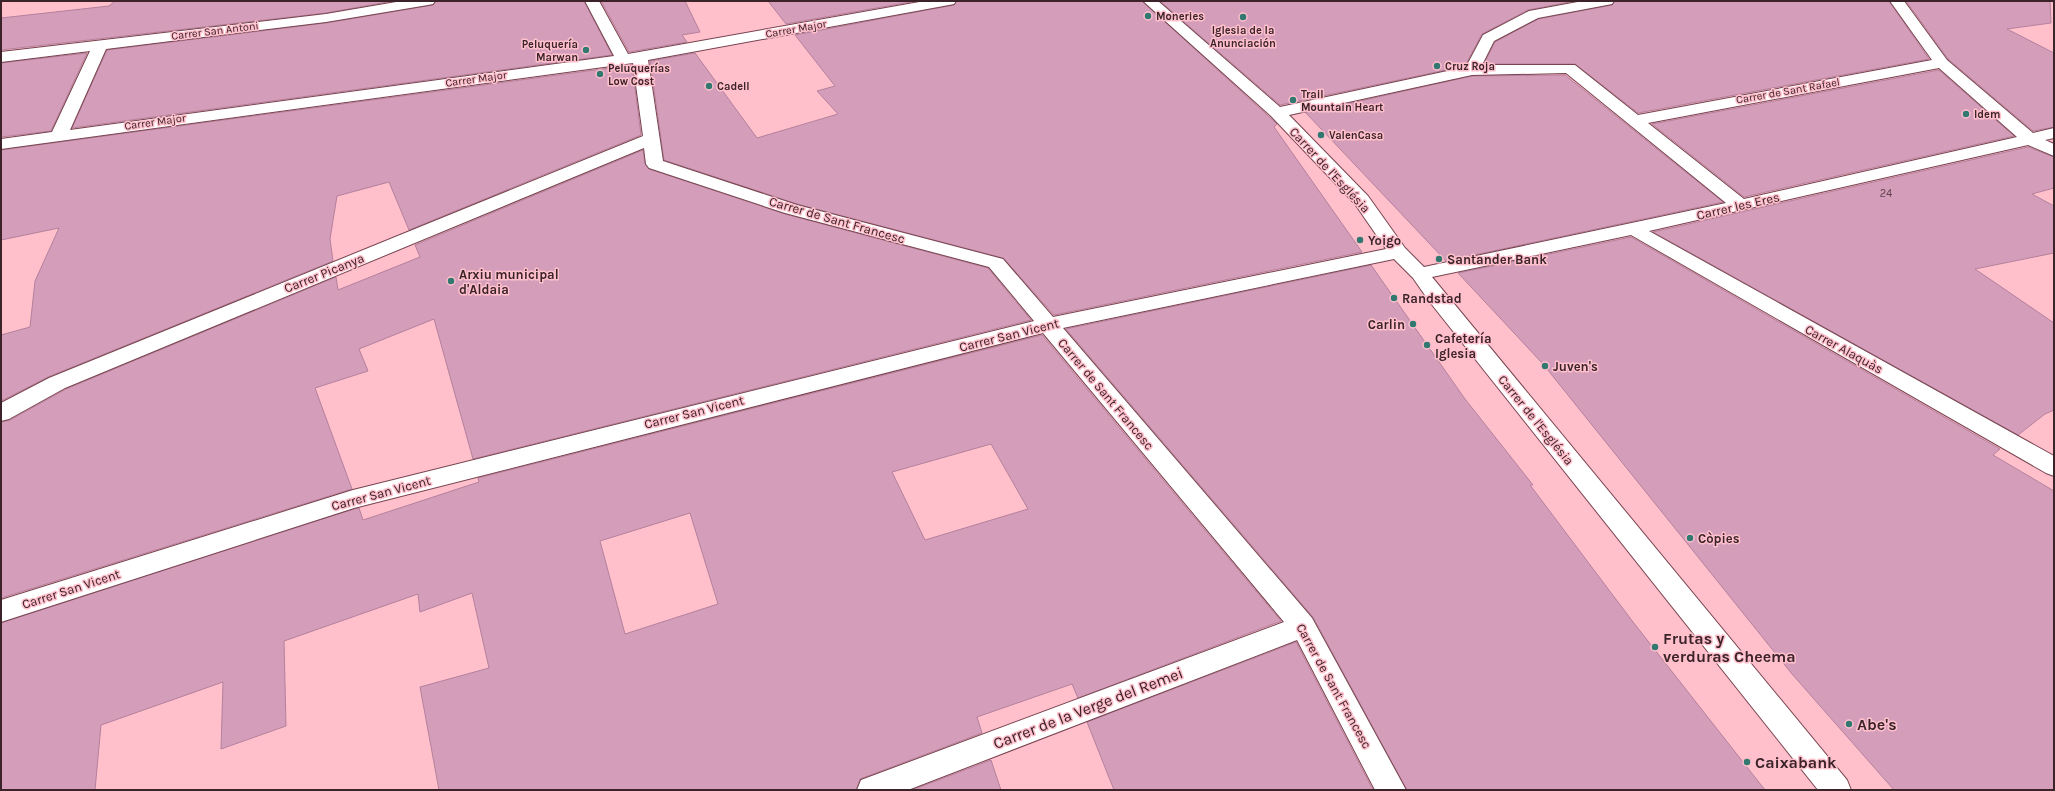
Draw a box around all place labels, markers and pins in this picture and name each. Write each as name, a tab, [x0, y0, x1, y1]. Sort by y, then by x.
place label: Moneries	[1156, 10, 1204, 23]
marker: Moneries	[1143, 11, 1153, 21]
marker: Iglesia de la Anunciación	[1238, 12, 1248, 22]
place label: Iglesia de la Anunciación	[1210, 24, 1276, 50]
place label: Peluquería Marwan	[522, 38, 578, 64]
marker: Peluquería Marwan	[581, 45, 591, 55]
place label: Cruz Roja	[1445, 60, 1495, 73]
marker: Cruz Roja	[1432, 61, 1442, 71]
place label: Peluquerías Low Cost	[608, 62, 670, 88]
marker: Peluquerías Low Cost	[595, 69, 605, 79]
place label: Cadell	[717, 80, 750, 93]
marker: Cadell	[704, 81, 714, 91]
place label: Trail Mountain Heart	[1301, 88, 1384, 114]
marker: Trail Mountain Heart	[1288, 95, 1298, 105]
place label: Idem	[1974, 108, 2000, 121]
marker: Idem	[1961, 109, 1971, 119]
place label: ValenCasa	[1329, 129, 1383, 142]
marker: ValenCasa	[1316, 130, 1326, 140]
place label: Yoigo	[1368, 233, 1401, 248]
marker: Yoigo	[1355, 235, 1365, 245]
place label: Santander Bank	[1447, 252, 1547, 267]
marker: Santander Bank	[1434, 254, 1444, 264]
place label: Arxiu municipal d'Aldaia	[459, 267, 559, 297]
marker: Arxiu municipal d'Aldaia	[446, 276, 456, 286]
place label: Randstad	[1402, 291, 1462, 306]
marker: Randstad	[1389, 293, 1399, 303]
place label: Carlin	[1368, 317, 1405, 332]
marker: Carlin	[1408, 319, 1418, 329]
place label: Cafetería Iglesia	[1435, 331, 1492, 361]
marker: Cafetería Iglesia	[1422, 340, 1432, 350]
place label: Juven's	[1553, 359, 1598, 374]
marker: Juven's	[1540, 361, 1550, 371]
place label: Còpies	[1698, 531, 1740, 546]
marker: Còpies	[1685, 533, 1695, 543]
place label: Frutas y verduras Cheema	[1663, 629, 1796, 666]
marker: Frutas y verduras Cheema	[1650, 642, 1660, 652]
place label: Abe's	[1857, 715, 1897, 734]
marker: Abe's	[1844, 719, 1854, 729]
place label: Caixabank	[1755, 753, 1837, 772]
marker: Caixabank	[1742, 757, 1752, 767]

